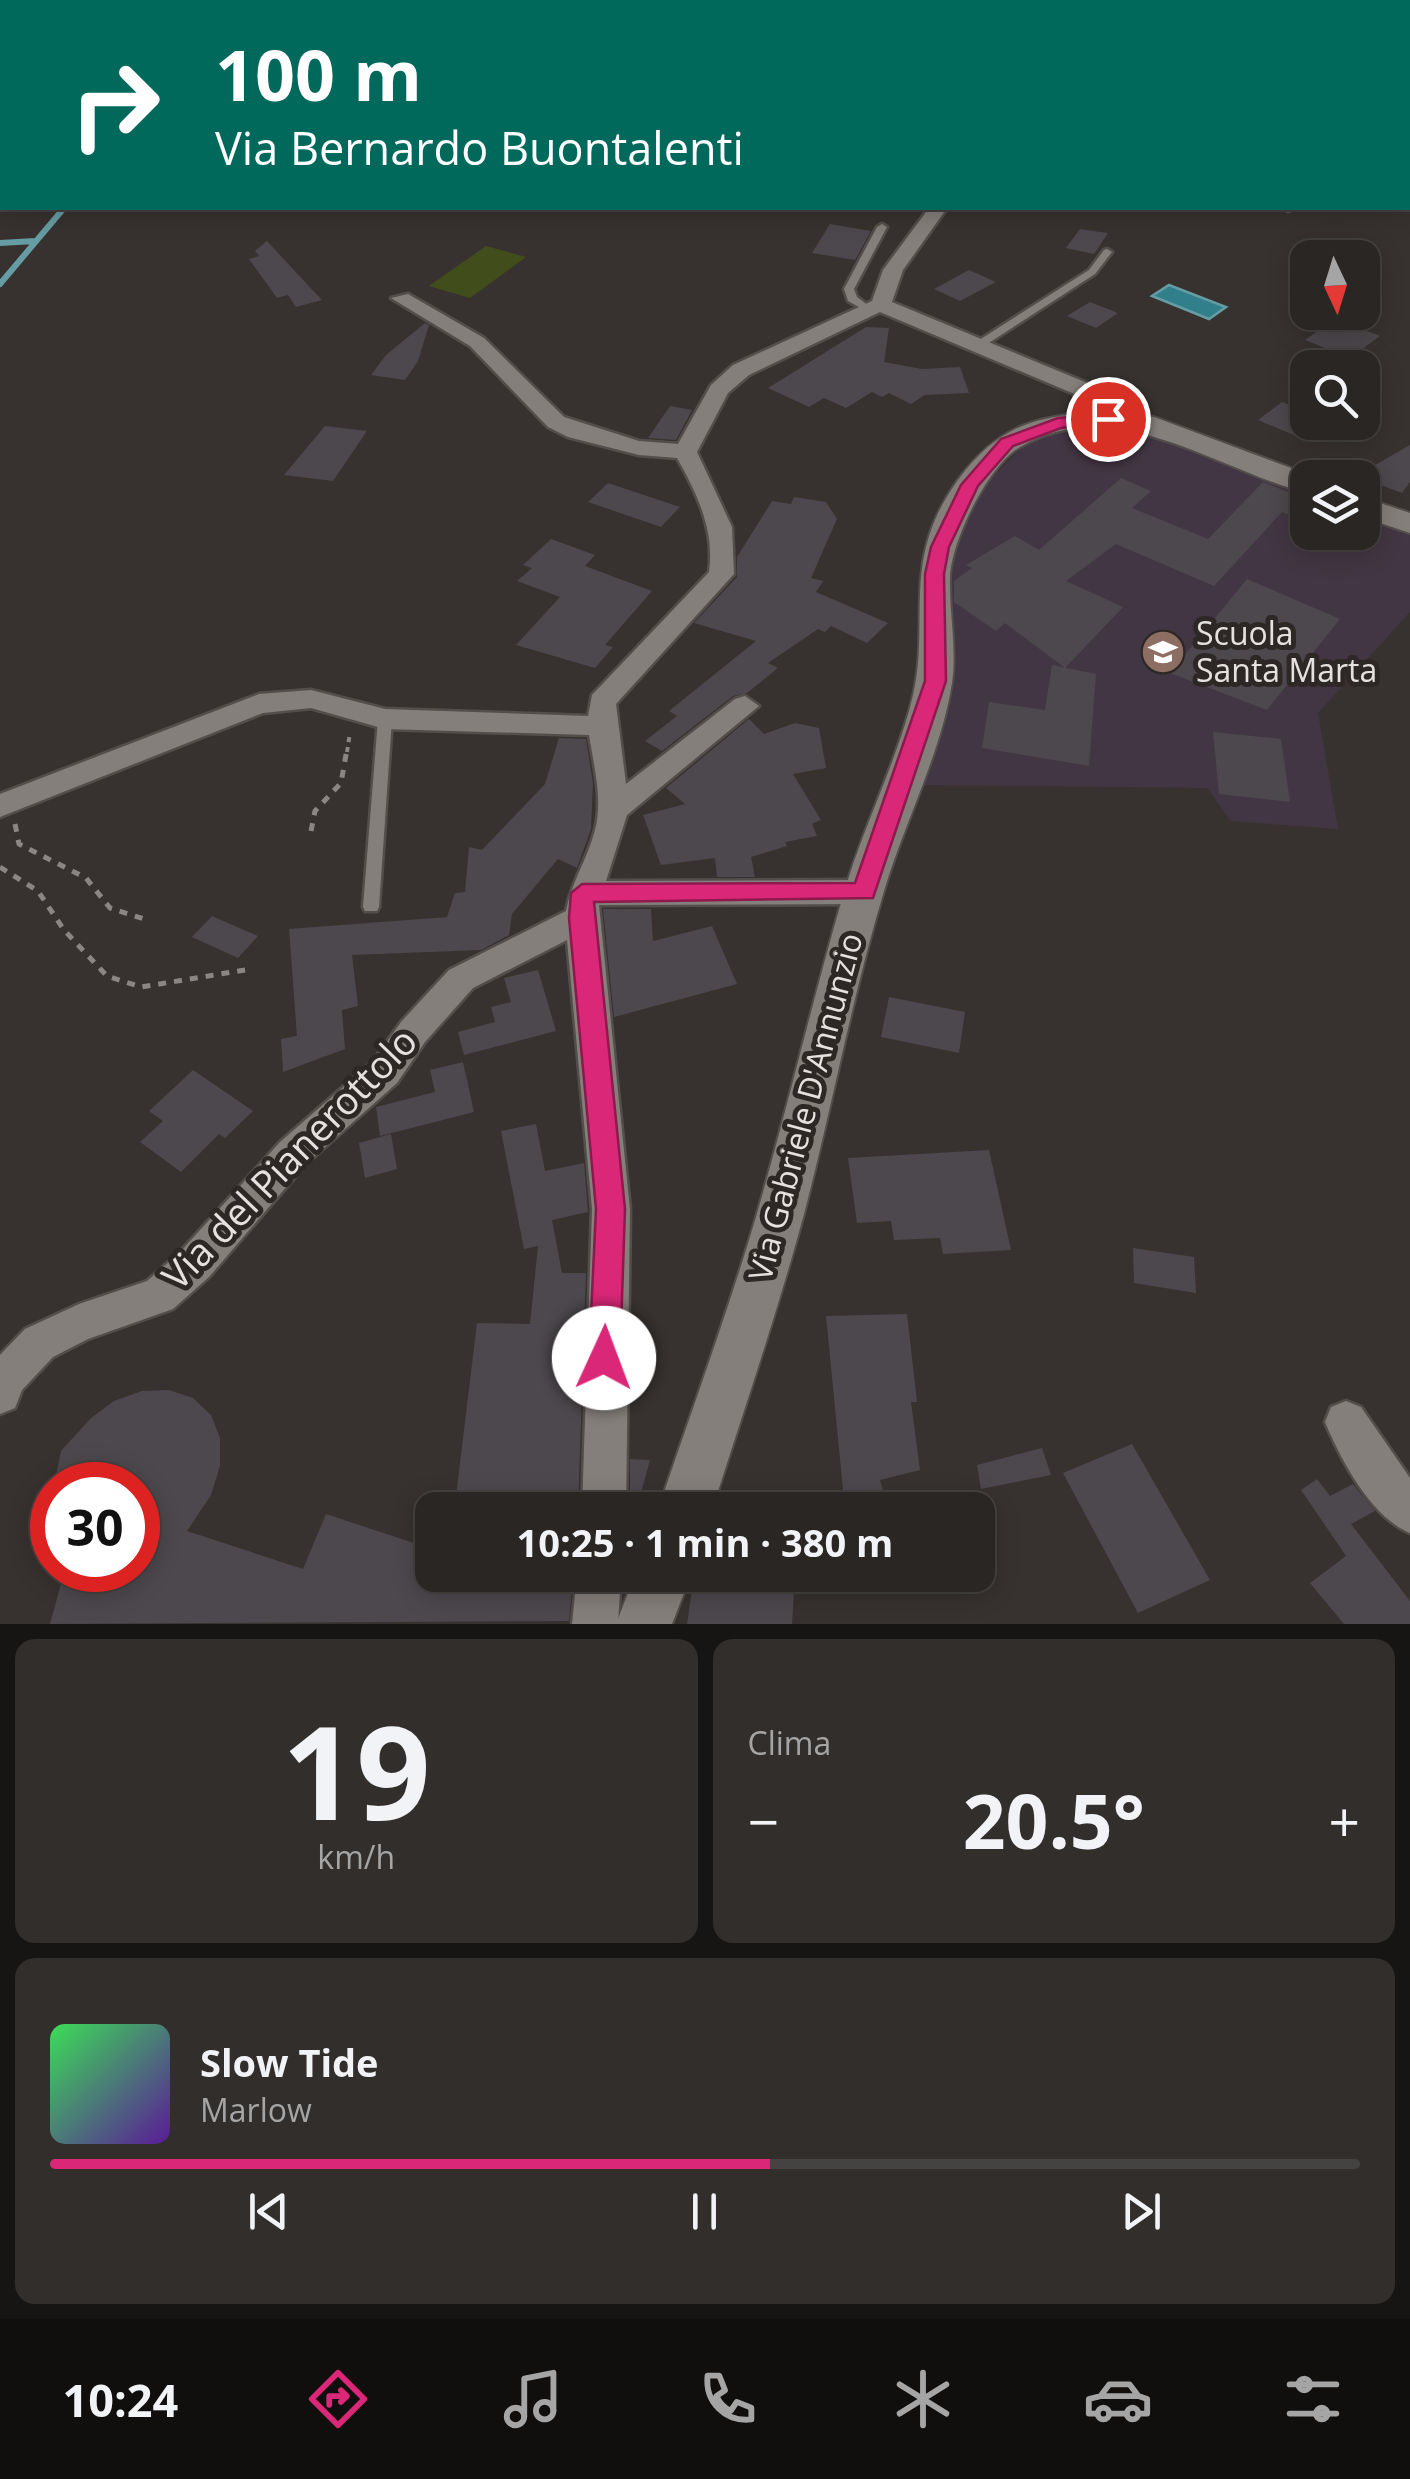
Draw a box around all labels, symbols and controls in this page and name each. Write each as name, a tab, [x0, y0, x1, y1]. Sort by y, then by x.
text: 100 m	[215, 26, 422, 122]
icon: right	[50, 40, 180, 170]
text: Via Bernardo Buontalenti	[215, 117, 744, 178]
north arrow	[1290, 240, 1380, 330]
map controls	[1290, 240, 1380, 550]
button: search	[1290, 350, 1380, 440]
pin	[1066, 377, 1151, 462]
icon: arrive	[1081, 392, 1136, 447]
button: layers	[1290, 460, 1380, 550]
place label: Scuola Santa Marta	[1196, 611, 1377, 691]
school or university icon: Scuola Santa Marta	[1140, 629, 1186, 675]
street label: Via Gabriele D'Annunzio	[737, 928, 872, 1285]
street label: Via del Pianerottolo	[150, 1015, 428, 1300]
position arrow	[552, 1306, 656, 1410]
speed limit sign: 30	[30, 1462, 160, 1592]
text: 10:25 · 1 min · 380 m	[517, 1516, 893, 1568]
text: 19	[282, 1681, 431, 1858]
text: Clima	[748, 1721, 831, 1764]
text: 20.5°	[963, 1769, 1145, 1871]
text: −	[748, 1783, 779, 1858]
text: +	[1329, 1783, 1360, 1858]
text: km/h	[317, 1835, 395, 1878]
text: Slow Tide	[200, 2036, 379, 2088]
text: Marlow	[200, 2088, 312, 2131]
icon: previous	[241, 2184, 296, 2239]
icon: pause	[677, 2184, 732, 2239]
icon: next	[1114, 2184, 1169, 2239]
icon: directions	[303, 2364, 373, 2434]
icon: music	[498, 2364, 568, 2434]
icon: phone	[693, 2364, 763, 2434]
icon: climate	[888, 2364, 958, 2434]
icon: car	[1083, 2364, 1153, 2434]
icon: filters	[1278, 2364, 1348, 2434]
text: 10:24	[62, 2369, 178, 2430]

